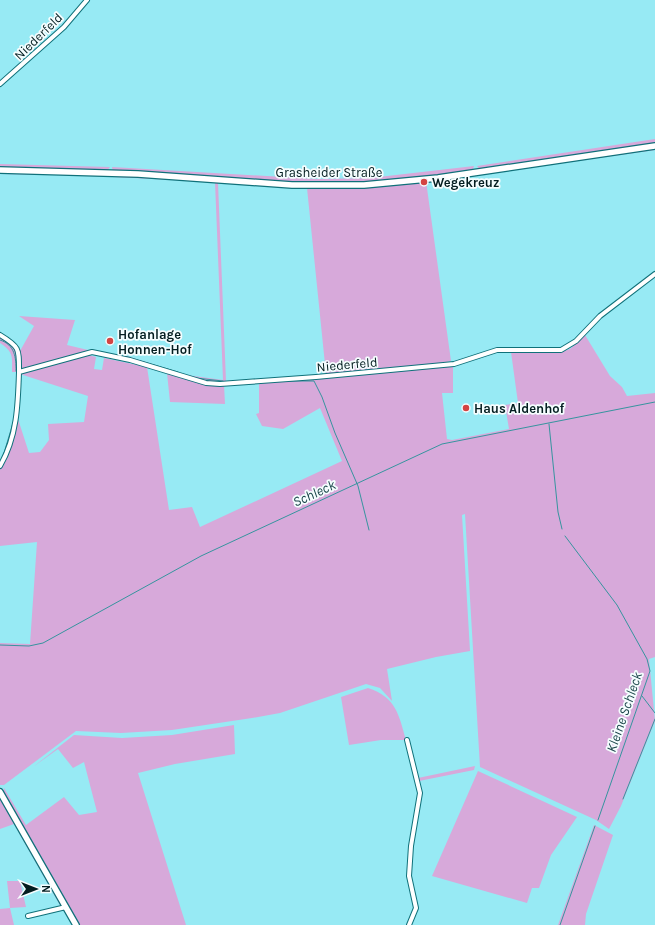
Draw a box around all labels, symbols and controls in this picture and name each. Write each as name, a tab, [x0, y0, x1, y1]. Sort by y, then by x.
street label: Niederfeld	[11, 10, 65, 63]
street label: Grasheider Straße	[276, 165, 383, 180]
place label: Wegekreuz	[432, 175, 499, 190]
marker: Wegekreuz	[419, 177, 429, 187]
place label: Hofanlage Honnen-Hof	[118, 327, 192, 357]
marker: Hofanlage Honnen-Hof	[105, 336, 115, 346]
street label: Niederfeld	[316, 354, 378, 375]
place label: Haus Aldenhof	[474, 401, 565, 416]
marker: Haus Aldenhof	[461, 403, 471, 413]
water label: Schleck	[290, 476, 339, 511]
water label: Kleine Schleck	[603, 669, 646, 755]
north arrow	[16, 869, 56, 909]
text: N	[39, 885, 52, 893]

